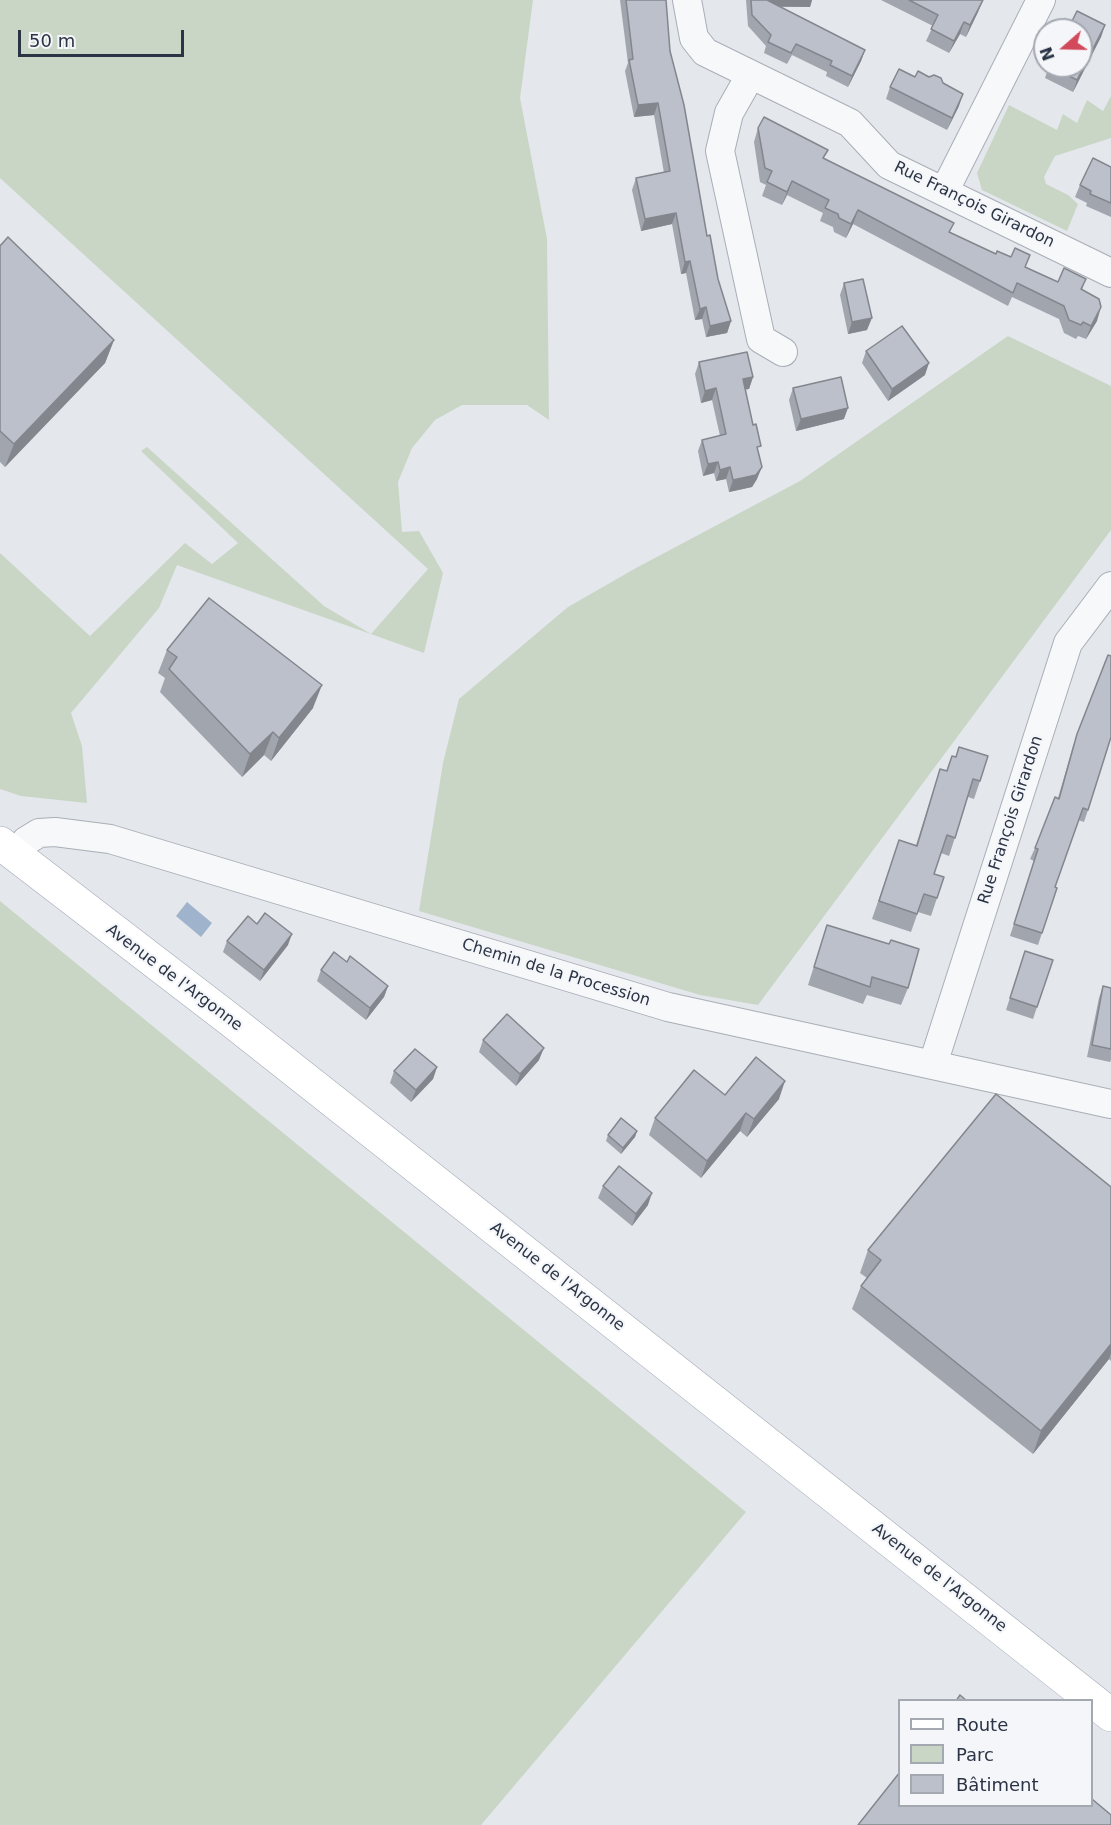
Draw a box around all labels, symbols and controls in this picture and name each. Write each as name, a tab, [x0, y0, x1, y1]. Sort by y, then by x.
scale bar	[21, 18, 188, 56]
north arrow	[1033, 18, 1093, 78]
text: 50 m	[29, 30, 75, 51]
text: N	[1036, 44, 1059, 63]
street label: Rue François Girardon	[891, 158, 1057, 252]
street label: Rue François Girardon	[975, 733, 1047, 907]
street label: Avenue de l'Argonne	[102, 920, 246, 1036]
street label: Chemin de la Procession	[460, 935, 652, 1011]
street label: Avenue de l'Argonne	[486, 1218, 628, 1336]
street label: Avenue de l'Argonne	[868, 1519, 1010, 1637]
legend	[898, 1699, 1093, 1807]
text: Route	[956, 1714, 1008, 1735]
text: Parc	[956, 1744, 994, 1765]
text: Bâtiment	[956, 1774, 1039, 1795]

